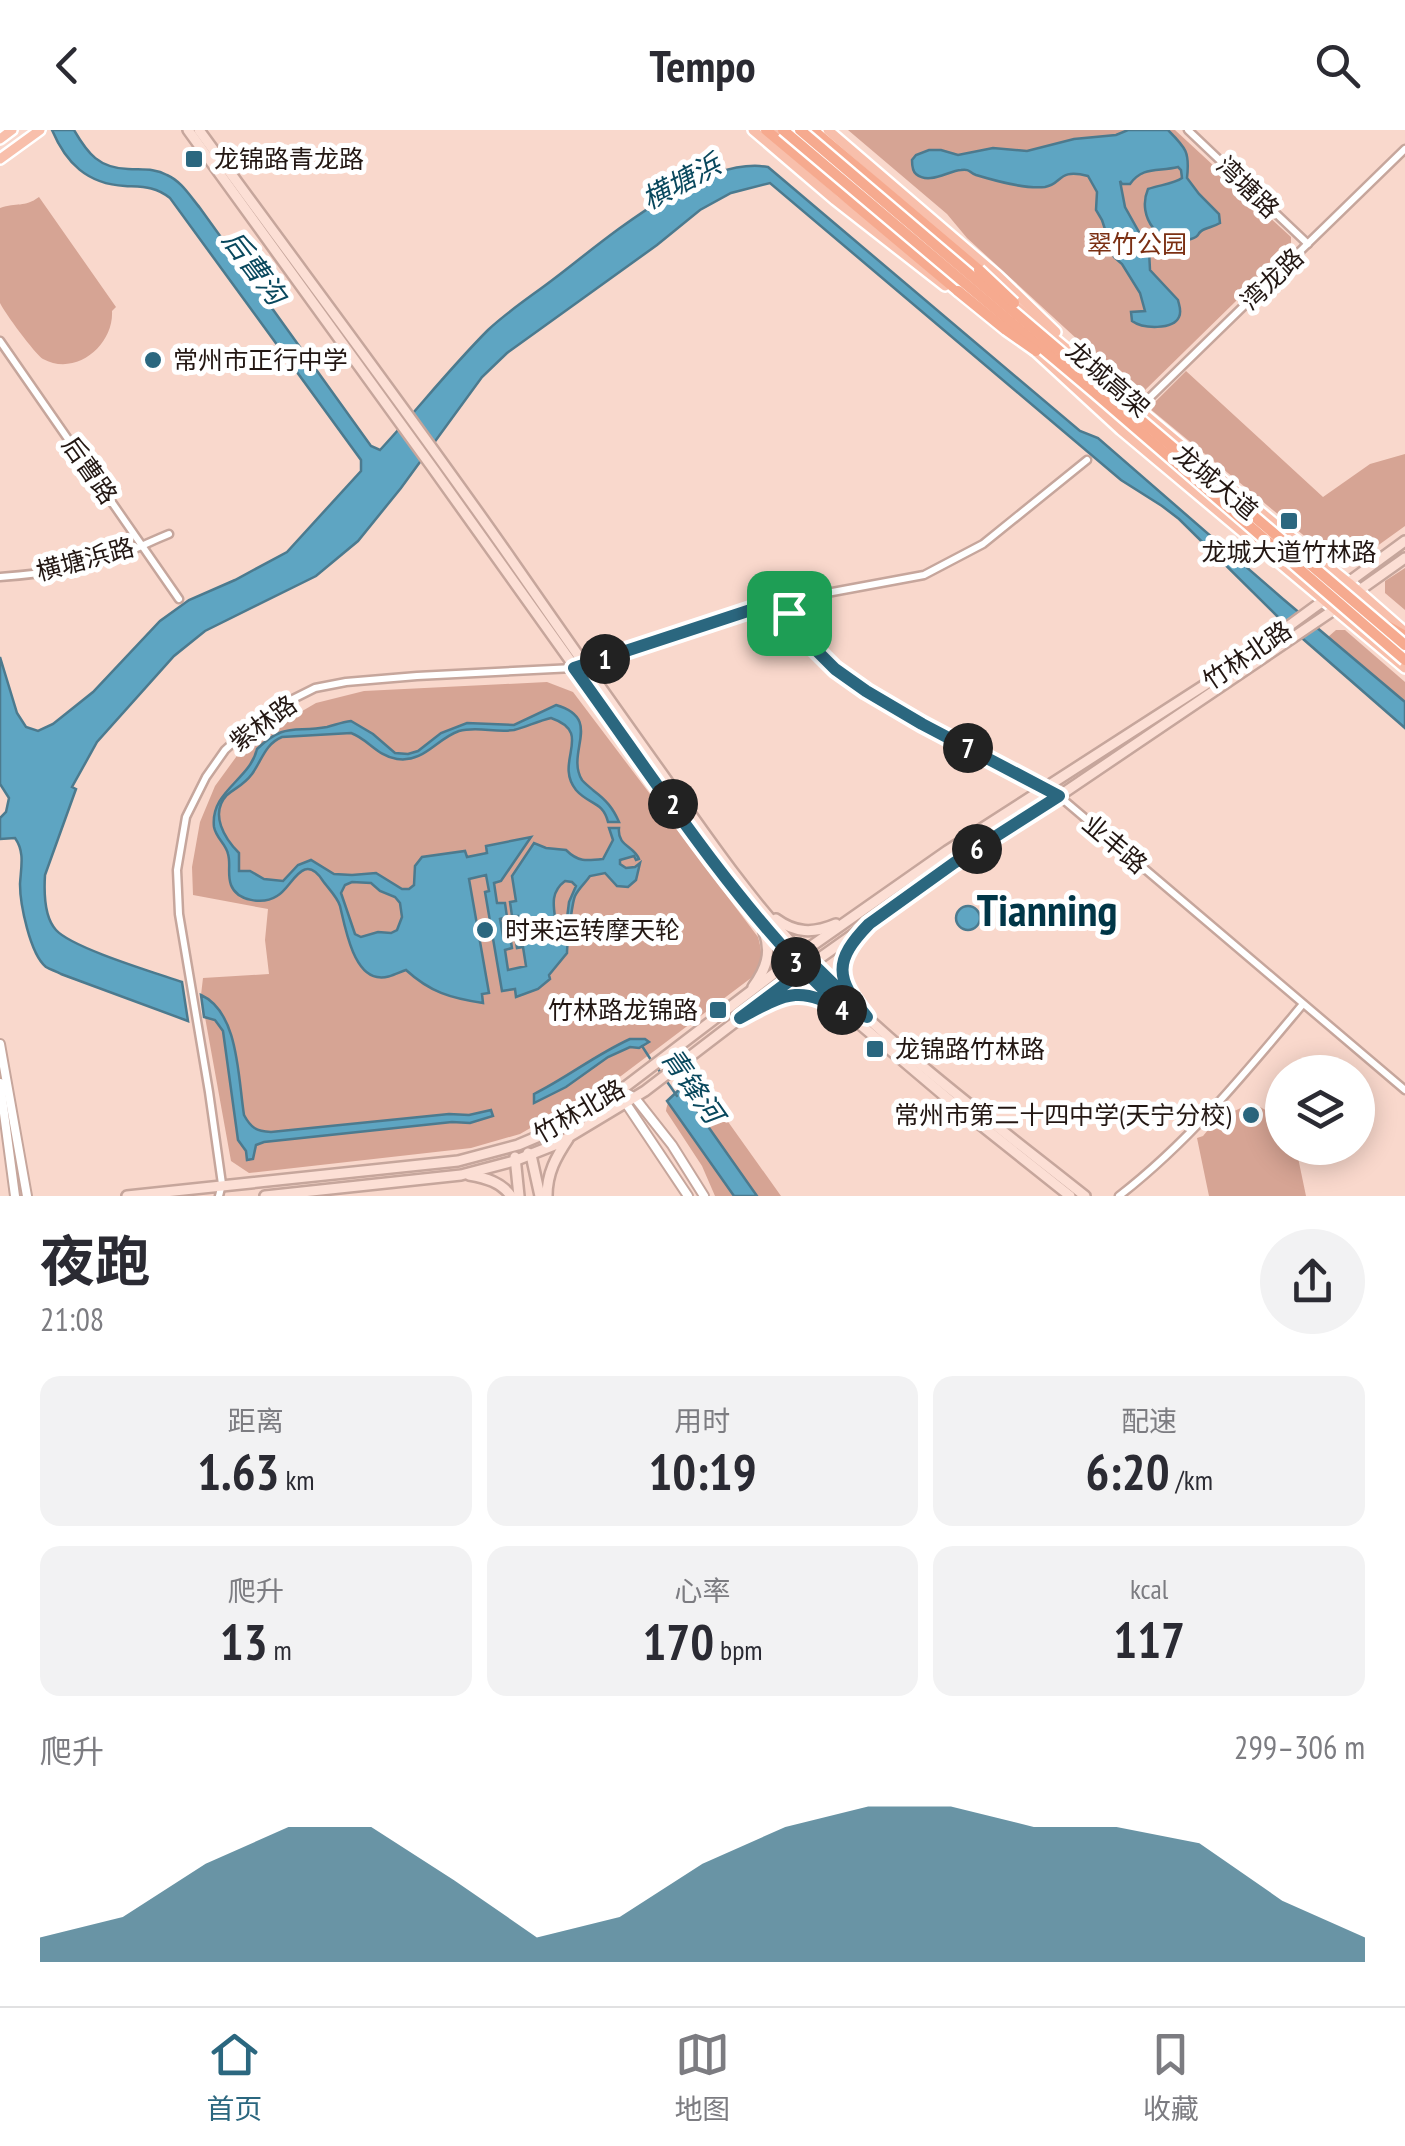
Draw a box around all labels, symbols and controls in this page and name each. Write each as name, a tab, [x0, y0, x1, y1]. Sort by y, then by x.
text: Tempo	[650, 36, 755, 94]
icon: back	[40, 38, 95, 93]
icon: search	[1310, 38, 1365, 93]
place label: 龙锦路青龙路	[214, 143, 364, 175]
water label: 横塘浜	[635, 144, 729, 217]
marker: 龙锦路青龙路	[183, 148, 205, 170]
street label: 湾塘路	[1210, 149, 1286, 225]
water label: 后曹沟	[215, 222, 297, 314]
park label: 翠竹公园	[1087, 228, 1187, 260]
street label: 湾龙路	[1234, 241, 1310, 317]
street label: 龙城高架	[1060, 334, 1156, 424]
place label: 常州市正行中学	[173, 344, 348, 376]
marker: 常州市正行中学	[142, 349, 164, 371]
street label: 后曹路	[55, 430, 125, 510]
street label: 龙城大道	[1167, 438, 1265, 526]
marker: 龙城大道竹林路	[1278, 510, 1300, 532]
street label: 横塘浜路	[33, 531, 137, 587]
place label: 龙城大道竹林路	[1201, 536, 1377, 568]
pin	[747, 571, 832, 656]
icon: arrive	[762, 586, 817, 641]
street label: 竹林北路	[1197, 614, 1297, 696]
pin: 1	[580, 634, 630, 684]
text: 1	[598, 640, 612, 677]
street label: 紫林路	[223, 688, 303, 758]
pin: 7	[943, 723, 993, 773]
text: 7	[961, 729, 975, 766]
pin: 2	[648, 779, 698, 829]
text: 2	[666, 785, 680, 822]
street label: 业丰路	[1076, 808, 1154, 880]
pin: 6	[952, 824, 1002, 874]
text: 6	[970, 830, 984, 867]
district label: Tianning	[977, 880, 1117, 938]
place label: 时来运转摩天轮	[505, 914, 680, 946]
marker: 时来运转摩天轮	[474, 919, 496, 941]
pin: 3	[771, 937, 821, 987]
text: 3	[789, 943, 803, 980]
pin: 4	[817, 985, 867, 1035]
text: 4	[835, 991, 849, 1028]
place label: 竹林路龙锦路	[548, 994, 698, 1026]
marker: 竹林路龙锦路	[707, 999, 729, 1021]
place label: 龙锦路竹林路	[895, 1033, 1045, 1065]
marker: 龙锦路竹林路	[864, 1038, 886, 1060]
water label: 青锋河	[654, 1040, 735, 1134]
map controls	[1265, 1055, 1375, 1165]
button: layers	[1265, 1055, 1375, 1165]
street label: 竹林北路	[528, 1072, 630, 1150]
place label: 常州市第二十四中学(天宁分校)	[894, 1099, 1231, 1131]
marker: 常州市第二十四中学(天宁分校)	[1240, 1104, 1262, 1126]
text: 夜跑	[40, 1225, 150, 1296]
button: share	[1260, 1229, 1365, 1334]
text: 21:08	[40, 1298, 104, 1340]
text: 距离	[228, 1402, 284, 1439]
text: 用时	[674, 1402, 731, 1439]
text: 配速	[1121, 1402, 1177, 1439]
text: 1.63	[197, 1439, 279, 1504]
text: 10:19	[648, 1439, 757, 1504]
text: 6:20	[1085, 1439, 1170, 1504]
text: km	[279, 1461, 315, 1498]
text: /km	[1170, 1461, 1213, 1498]
text: kcal	[1130, 1570, 1168, 1607]
text: 爬升	[228, 1572, 284, 1609]
text: 心率	[674, 1572, 731, 1609]
text: 117	[1113, 1607, 1185, 1672]
text: 13	[220, 1609, 268, 1674]
text: 170	[642, 1609, 714, 1674]
text: m	[268, 1631, 292, 1668]
text: bpm	[714, 1631, 763, 1668]
text: 299–306 m	[1234, 1726, 1365, 1768]
text: 爬升	[40, 1730, 104, 1772]
tab: 首页	[206, 2027, 262, 2127]
tab: 地图	[674, 2027, 731, 2127]
tab: 收藏	[1143, 2027, 1199, 2127]

